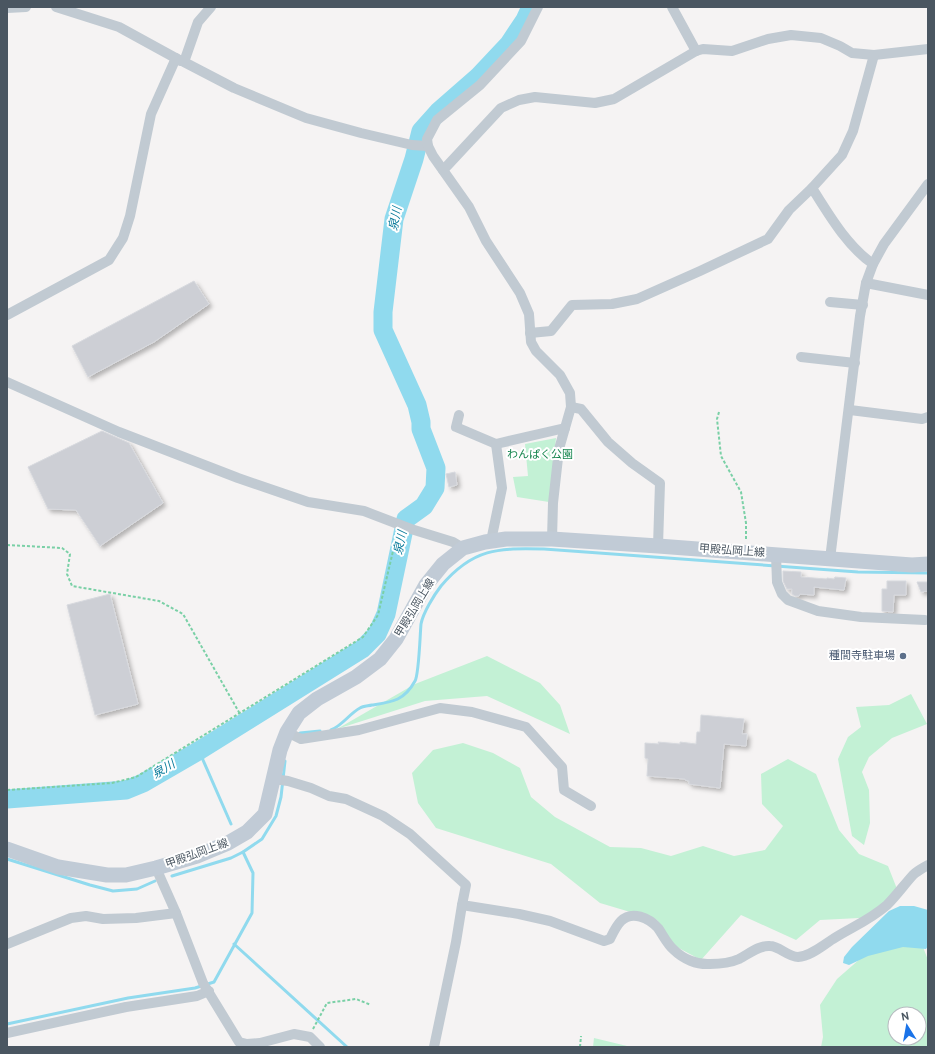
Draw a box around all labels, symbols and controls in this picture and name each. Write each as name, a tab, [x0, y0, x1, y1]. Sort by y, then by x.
water label: 泉川	[386, 204, 407, 232]
park label: わんぱく公園	[507, 448, 573, 462]
water label: 泉川	[391, 528, 412, 556]
street label: 甲殿弘岡上線	[699, 542, 765, 560]
street label: 甲殿弘岡上線	[392, 576, 438, 640]
place label: 種間寺駐車場	[829, 649, 895, 663]
marker: 種間寺駐車場	[898, 651, 908, 661]
water label: 泉川	[150, 756, 180, 783]
street label: 甲殿弘岡上線	[164, 836, 230, 872]
north arrow	[887, 1006, 927, 1046]
text: N	[900, 1010, 910, 1025]

